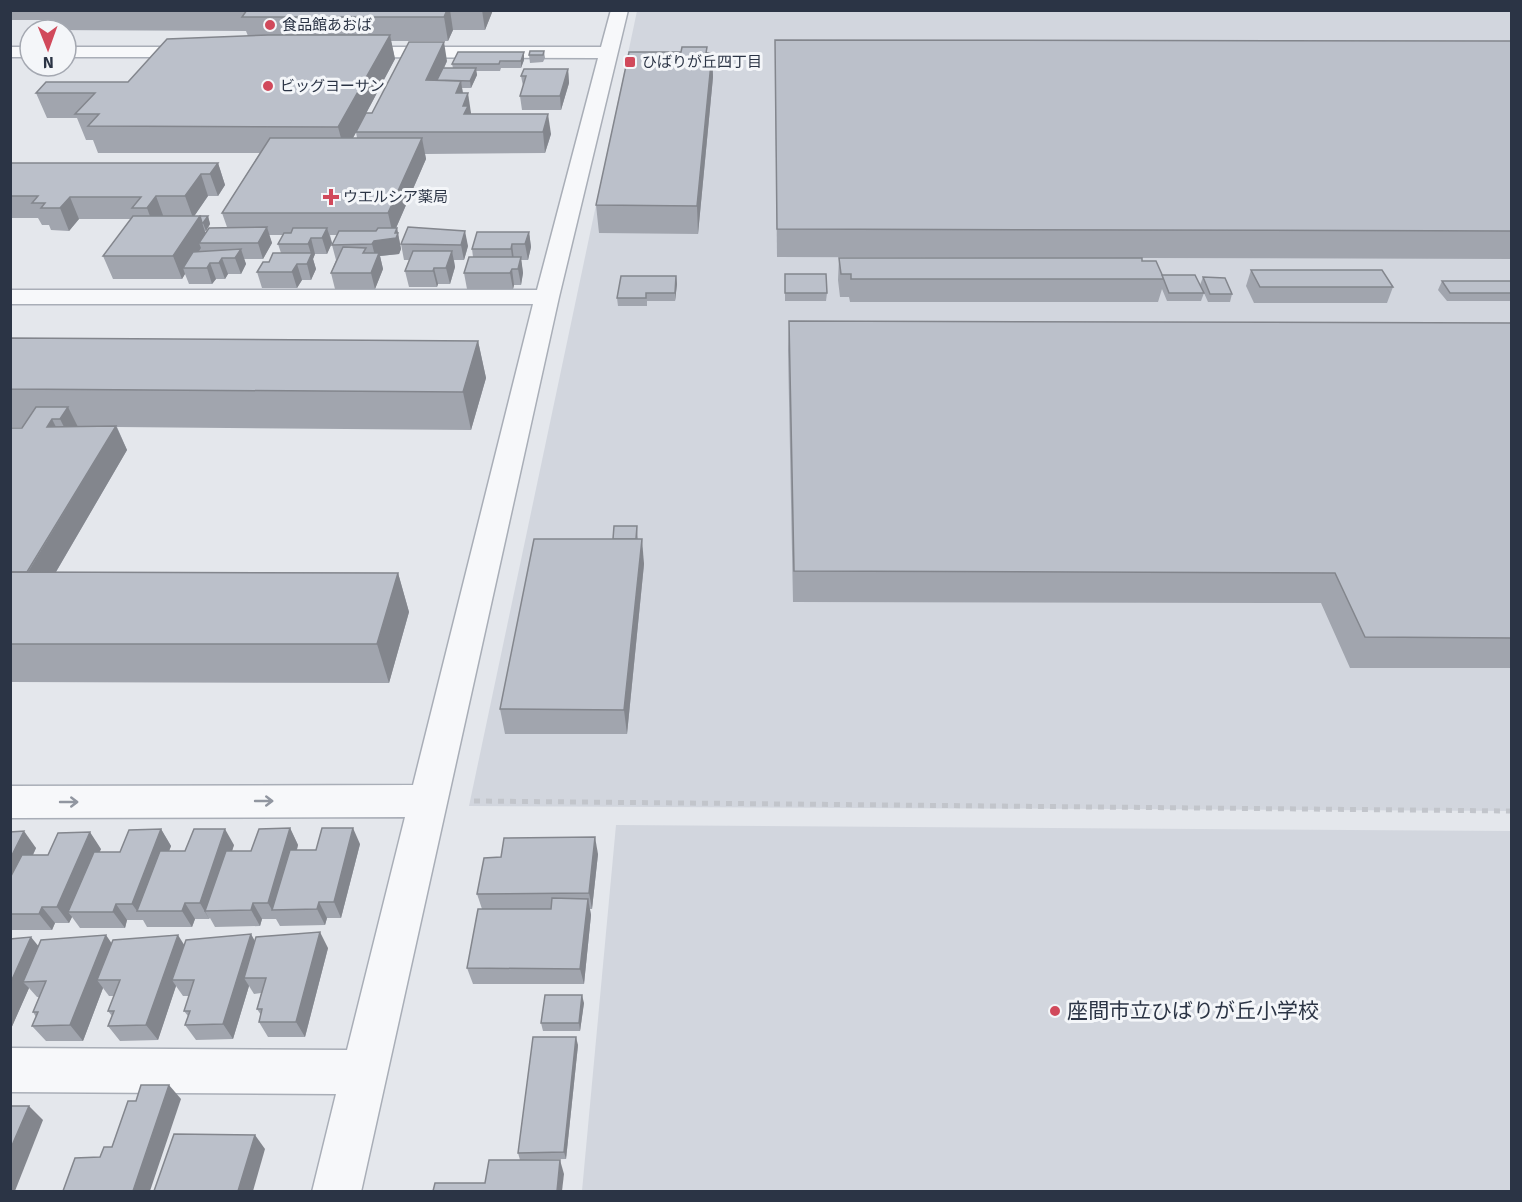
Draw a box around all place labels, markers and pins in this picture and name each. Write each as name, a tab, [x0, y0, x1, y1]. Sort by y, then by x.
place label: 食品館あおば	[282, 16, 372, 34]
marker: 食品館あおば	[263, 18, 277, 32]
place label: ひばりが丘四丁目	[642, 53, 762, 71]
marker: ひばりが丘四丁目	[623, 55, 637, 69]
place label: ビッグヨーサン	[280, 77, 385, 95]
marker: ビッグヨーサン	[261, 79, 275, 93]
place label: ウエルシア薬局	[343, 188, 448, 206]
marker: ウエルシア薬局	[324, 190, 338, 204]
place label: 座間市立ひばりが丘小学校	[1067, 998, 1319, 1024]
marker: 座間市立ひばりが丘小学校	[1048, 1004, 1062, 1018]

